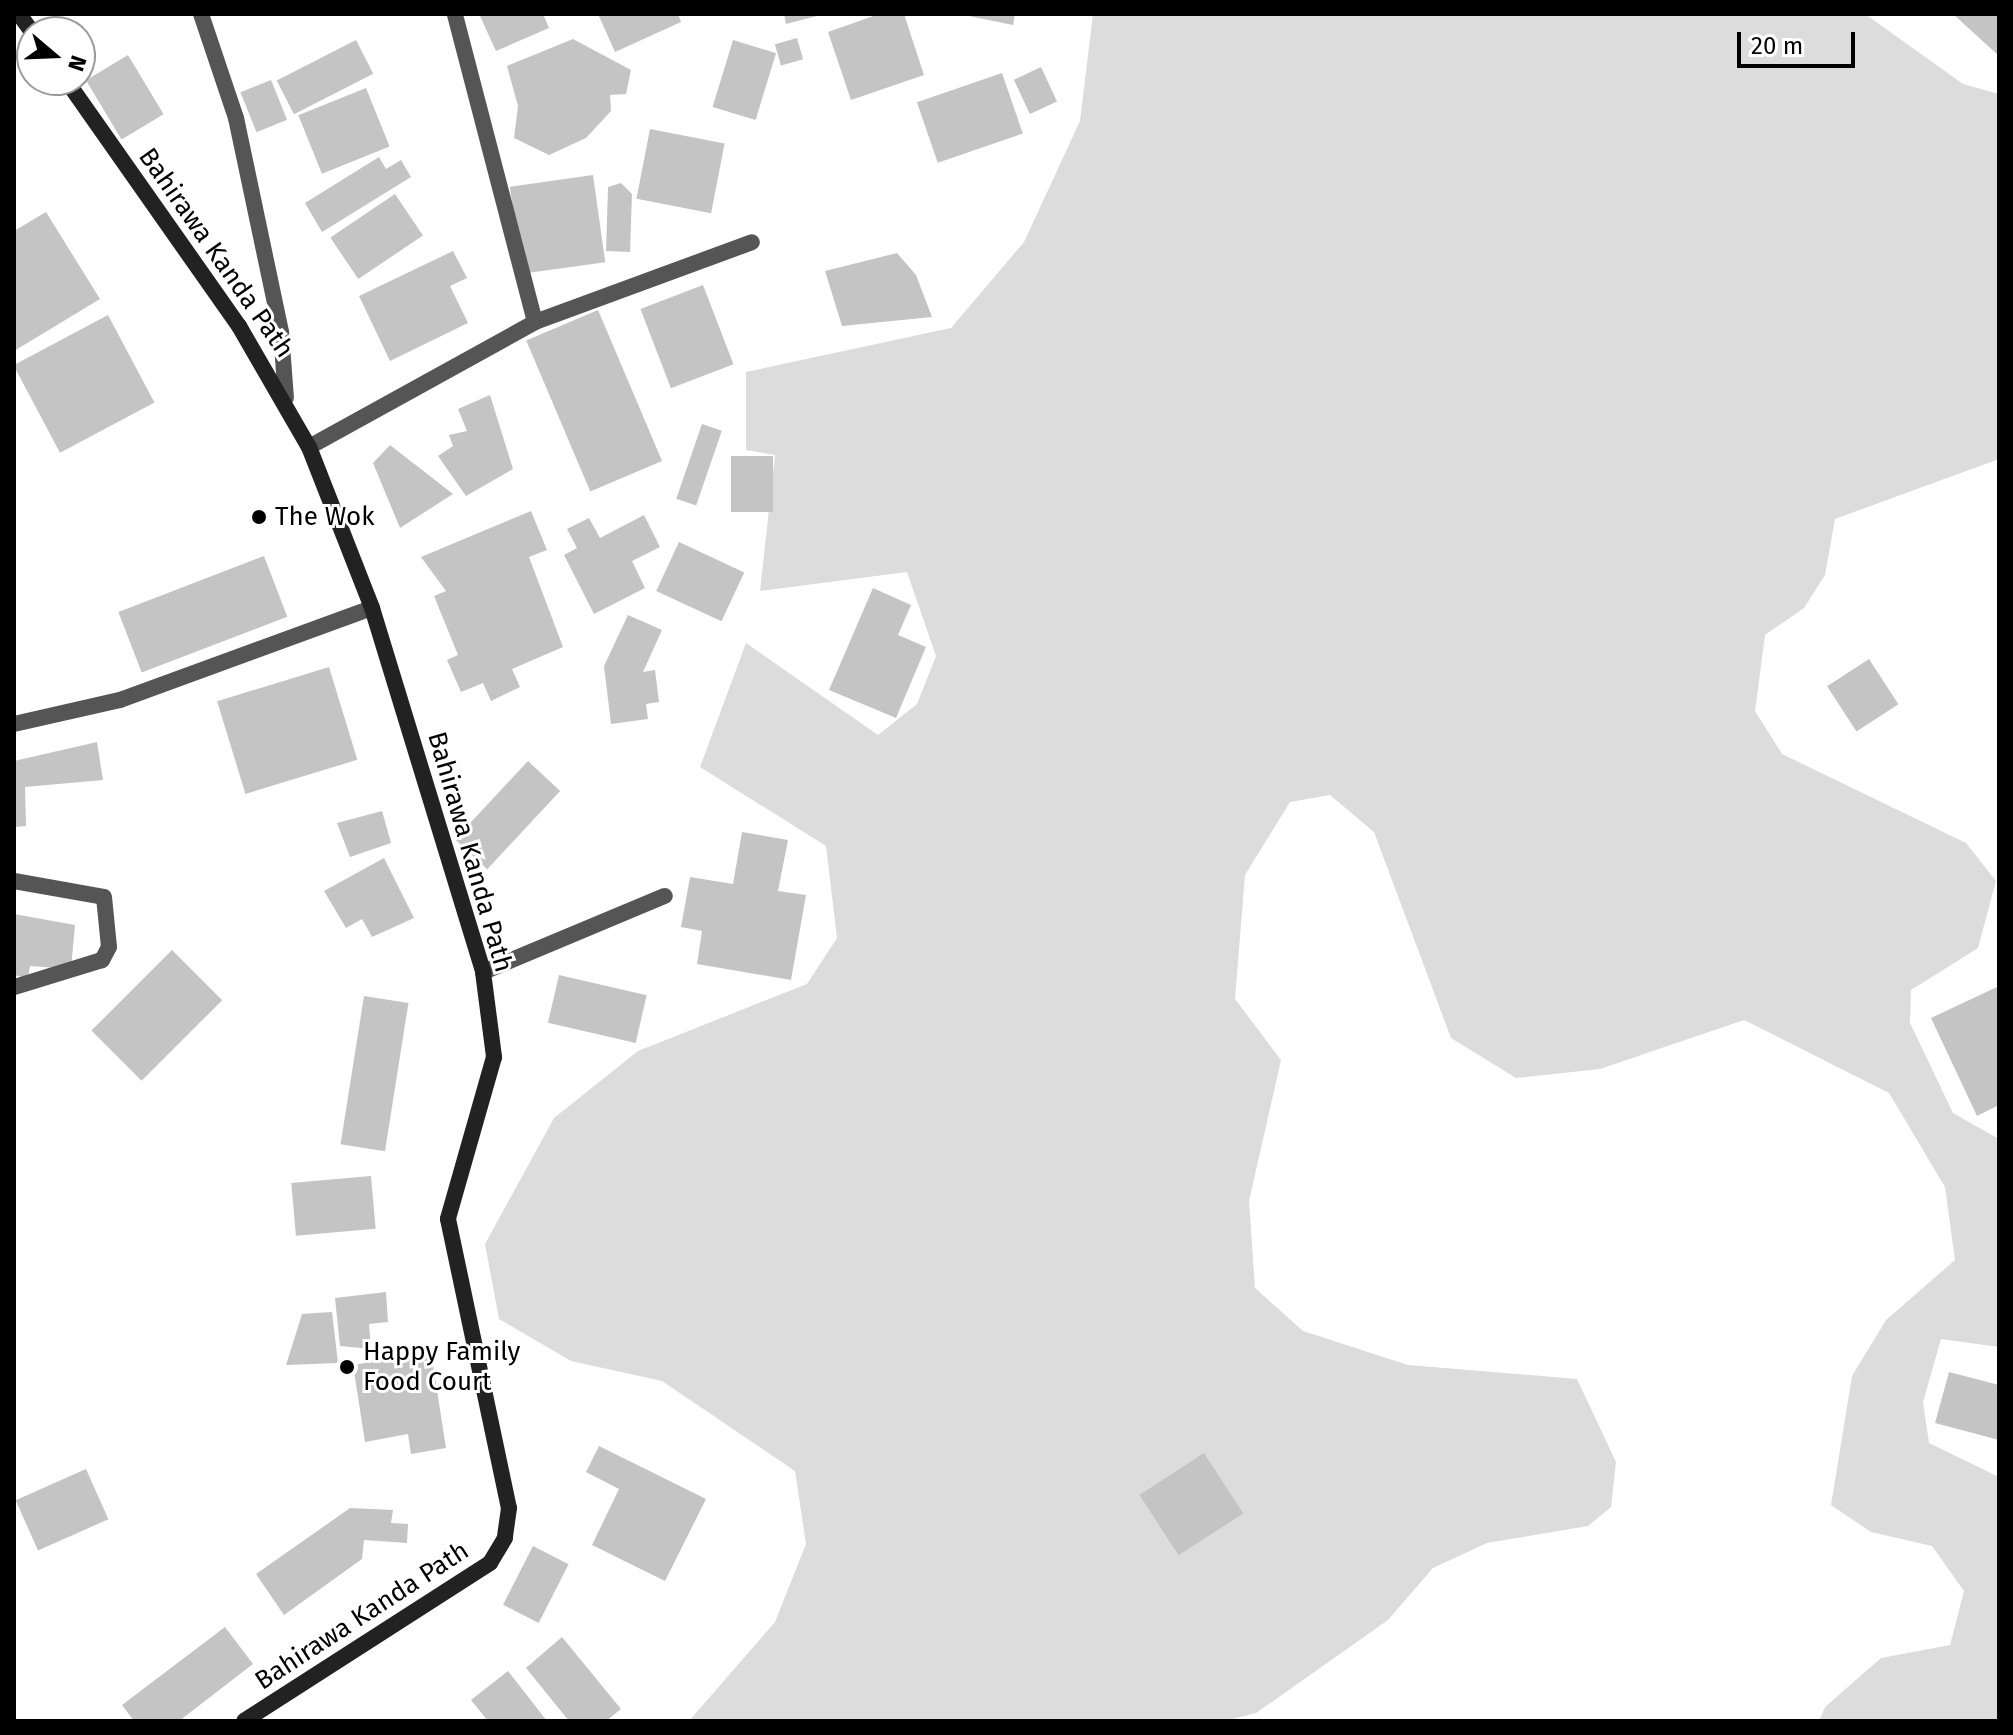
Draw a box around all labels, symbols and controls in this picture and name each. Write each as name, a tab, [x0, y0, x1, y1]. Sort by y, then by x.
north arrow	[16, 16, 96, 96]
scale bar	[1741, 16, 1859, 66]
text: 20 m	[1751, 32, 1803, 60]
text: N	[62, 52, 92, 75]
street label: Bahirawa Kanda Path	[132, 142, 300, 364]
place label: The Wok	[275, 501, 374, 533]
marker: The Wok	[250, 508, 268, 526]
street label: Bahirawa Kanda Path	[421, 728, 519, 976]
place label: Happy Family Food Court	[363, 1336, 520, 1398]
marker: Happy Family Food Court	[338, 1358, 356, 1376]
street label: Bahirawa Kanda Path	[249, 1535, 475, 1697]

